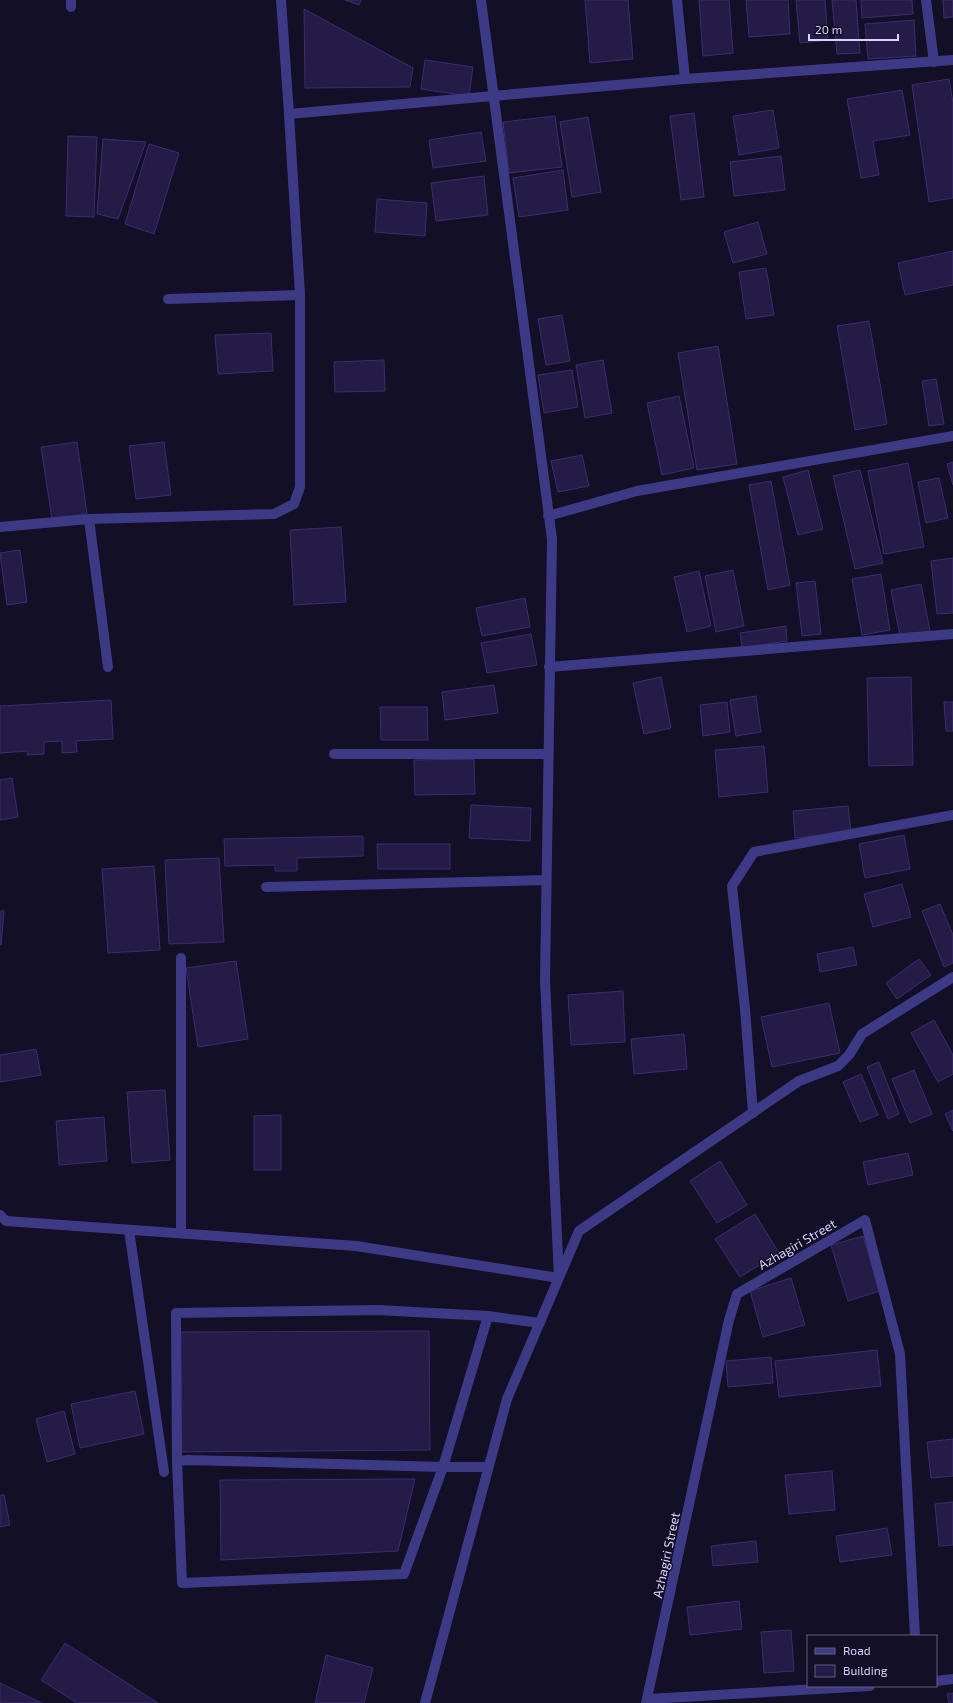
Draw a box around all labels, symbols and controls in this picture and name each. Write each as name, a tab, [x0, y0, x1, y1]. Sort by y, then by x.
scale bar	[809, 16, 898, 42]
text: 20 m	[815, 22, 842, 36]
street label: Azhagiri Street	[755, 1215, 839, 1273]
street label: Azhagiri Street	[649, 1511, 683, 1599]
legend	[807, 1635, 937, 1687]
text: Road	[843, 1643, 871, 1657]
text: Building	[843, 1663, 888, 1677]

